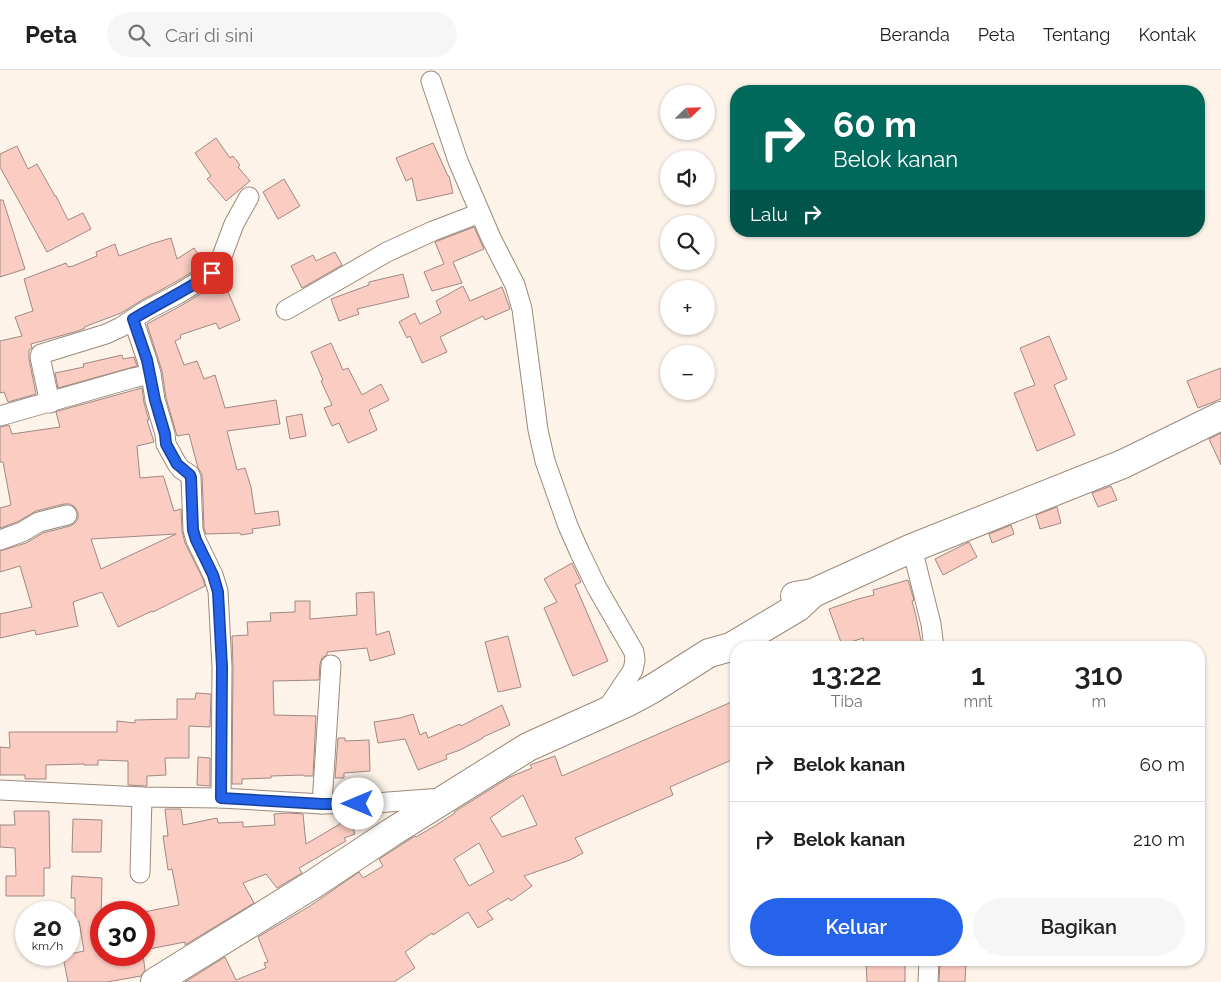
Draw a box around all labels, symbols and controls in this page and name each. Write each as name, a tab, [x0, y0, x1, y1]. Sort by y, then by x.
search box	[107, 12, 457, 57]
text: Peta	[25, 20, 77, 49]
icon: search	[125, 21, 153, 49]
text: Cari di sini	[165, 24, 253, 46]
text: Beranda	[880, 24, 950, 45]
text: Peta	[978, 24, 1015, 45]
text: Tentang	[1043, 24, 1110, 45]
text: Kontak	[1138, 24, 1196, 45]
north arrow	[660, 85, 715, 140]
map controls	[660, 85, 715, 400]
text: 60 m	[833, 104, 917, 145]
icon: right	[750, 105, 815, 170]
text: Belok kanan	[833, 146, 958, 172]
button: sound	[660, 150, 715, 205]
icon: right	[798, 200, 826, 228]
text: Lalu	[750, 203, 788, 225]
button: search	[660, 215, 715, 270]
pin	[191, 252, 233, 294]
icon: arrive	[198, 259, 226, 287]
button: +	[660, 280, 715, 335]
button: −	[660, 345, 715, 400]
text: 13:22	[812, 657, 882, 692]
text: 1	[971, 657, 985, 692]
text: 310	[1074, 657, 1123, 692]
text: Tiba	[831, 692, 863, 711]
text: mnt	[963, 692, 993, 711]
text: m	[1091, 692, 1106, 711]
icon: right	[750, 750, 778, 778]
text: Belok kanan	[793, 753, 905, 775]
text: 60 m	[1140, 753, 1185, 775]
position arrow	[331, 777, 383, 829]
icon: right	[750, 825, 778, 853]
text: Belok kanan	[793, 828, 905, 850]
text: 210 m	[1133, 828, 1185, 850]
button: Keluar	[750, 898, 963, 956]
button: Bagikan	[973, 898, 1185, 956]
speed limit sign: 30	[90, 901, 155, 966]
text: 20	[33, 912, 62, 942]
text: km/h	[32, 939, 63, 953]

